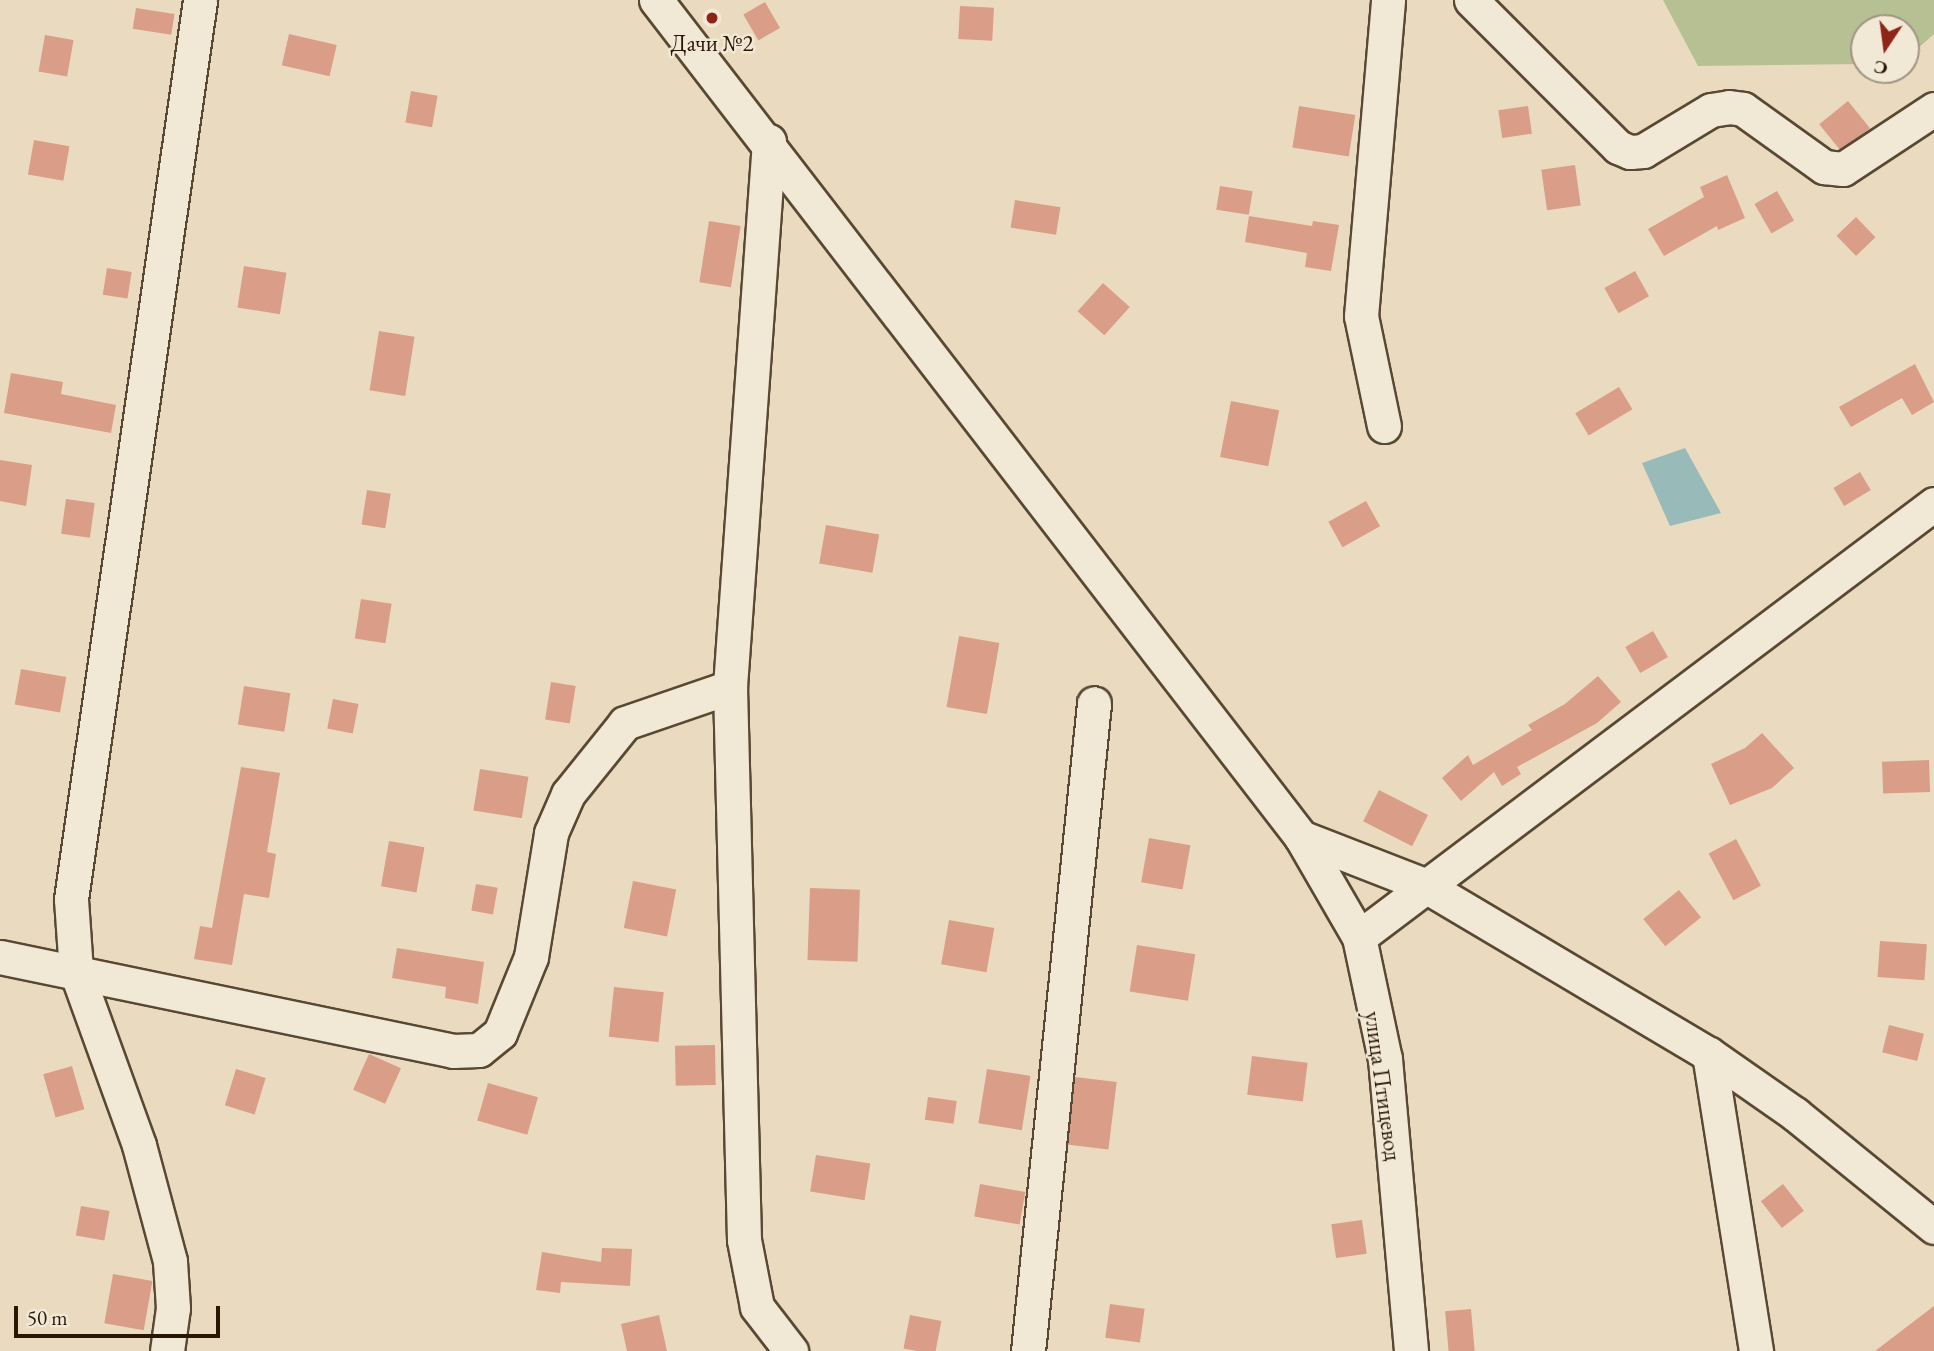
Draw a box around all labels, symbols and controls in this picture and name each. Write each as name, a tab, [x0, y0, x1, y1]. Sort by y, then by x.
marker: Дачи №2	[704, 10, 720, 26]
north arrow	[1850, 14, 1920, 84]
place label: Дачи №2	[671, 29, 753, 57]
text: С	[1871, 54, 1890, 82]
street label: улица Птицевод	[1359, 1009, 1407, 1163]
scale bar	[18, 1292, 224, 1336]
text: 50 m	[27, 1304, 68, 1331]

